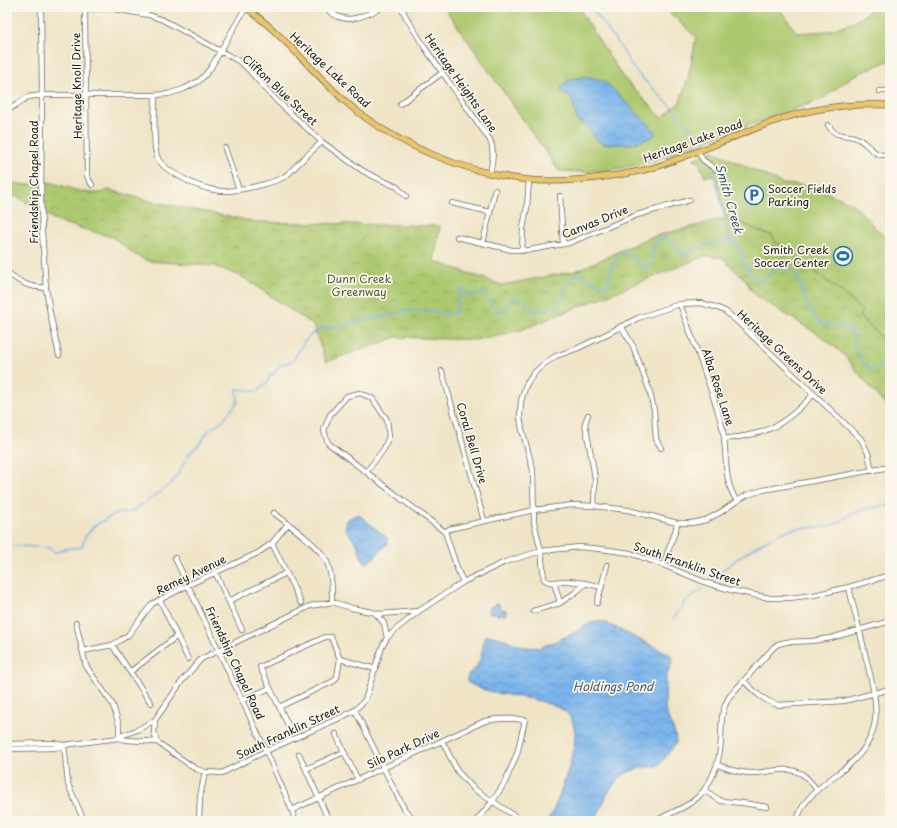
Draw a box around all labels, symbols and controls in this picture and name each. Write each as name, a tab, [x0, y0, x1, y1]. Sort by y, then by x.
street label: Heritage Lake Road	[286, 28, 374, 112]
street label: Heritage Heights Lane	[421, 30, 502, 136]
street label: Heritage Knoll Drive	[67, 32, 86, 139]
street label: Clifton Blue Street	[239, 50, 322, 129]
street label: Heritage Lake Road	[641, 115, 745, 166]
street label: Friendship Chapel Road	[25, 120, 42, 244]
water label: Smith Creek	[711, 161, 749, 237]
place label: Soccer Fields Parking	[768, 180, 836, 210]
parking icon: Soccer Fields Parking	[743, 184, 765, 206]
street label: Canvas Drive	[559, 200, 631, 243]
place label: Smith Creek Soccer Center	[754, 241, 830, 271]
sports icon: Smith Creek Soccer Center	[832, 245, 854, 267]
park label: Dunn Creek Greenway	[327, 270, 392, 300]
street label: Heritage Greens Drive	[733, 305, 831, 398]
street label: Alba Rose Lane	[698, 346, 739, 428]
street label: Coral Bell Drive	[453, 400, 492, 486]
street label: South Franklin Street	[631, 537, 744, 590]
street label: Remey Avenue	[153, 550, 229, 599]
street label: Friendship Chapel Road	[202, 603, 269, 722]
water label: Holdings Pond	[573, 677, 655, 695]
street label: South Franklin Street	[233, 700, 343, 763]
street label: Silo Park Drive	[364, 724, 442, 773]

